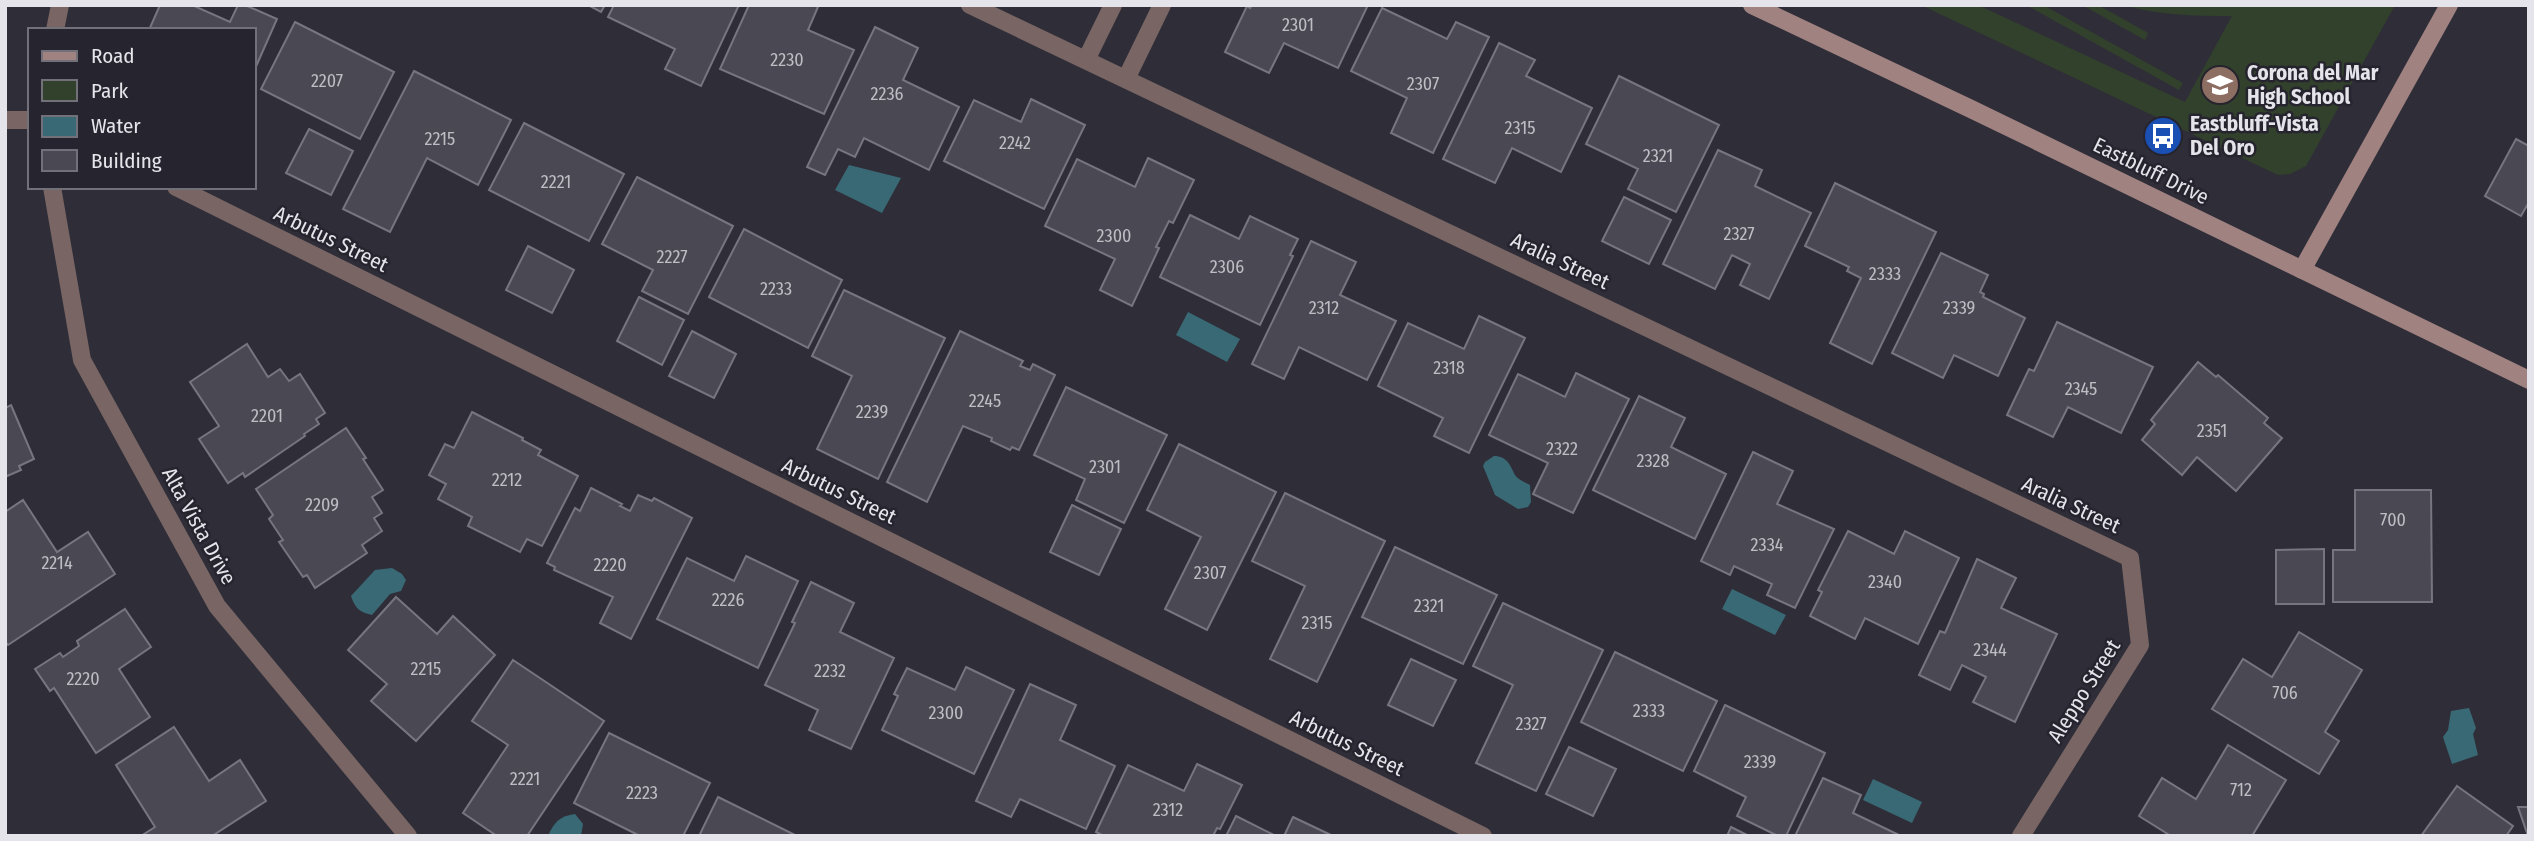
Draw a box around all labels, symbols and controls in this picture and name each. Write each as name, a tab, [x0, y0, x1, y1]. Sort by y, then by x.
house number: 2301	[1282, 14, 1314, 36]
legend	[28, 28, 256, 189]
text: Road	[91, 43, 135, 69]
house number: 2230	[770, 49, 804, 71]
place label: Corona del Mar High School	[2247, 60, 2379, 110]
school or university icon: Corona del Mar High School	[2199, 64, 2241, 106]
house number: 2207	[311, 70, 343, 92]
house number: 2307	[1407, 73, 1439, 95]
text: Park	[91, 78, 129, 104]
house number: 2236	[871, 83, 904, 105]
place label: Eastbluff-Vista Del Oro	[2190, 111, 2319, 161]
text: Water	[91, 113, 141, 139]
bus stop icon: Eastbluff-Vista Del Oro	[2142, 115, 2184, 157]
house number: 2315	[1505, 117, 1535, 139]
house number: 2215	[425, 128, 455, 150]
house number: 2242	[999, 132, 1031, 154]
street label: Eastbluff Drive	[2089, 132, 2213, 210]
house number: 2321	[1643, 145, 1673, 167]
text: Building	[91, 148, 162, 174]
house number: 2221	[541, 171, 571, 193]
street label: Arbutus Street	[270, 200, 393, 278]
house number: 2327	[1724, 223, 1754, 245]
house number: 2300	[1097, 225, 1131, 247]
street label: Aralia Street	[1507, 227, 1613, 295]
house number: 2227	[657, 246, 687, 268]
house number: 2306	[1210, 256, 1244, 278]
house number: 2333	[1869, 263, 1901, 285]
house number: 2233	[760, 278, 792, 300]
house number: 2312	[1309, 297, 1339, 319]
house number: 2339	[1943, 297, 1975, 319]
house number: 2318	[1433, 357, 1465, 379]
house number: 2345	[2065, 378, 2097, 400]
house number: 2245	[969, 390, 1001, 412]
house number: 2239	[856, 401, 888, 423]
house number: 2201	[251, 405, 283, 427]
house number: 2351	[2197, 420, 2227, 442]
house number: 2322	[1546, 438, 1578, 460]
house number: 2328	[1637, 450, 1669, 472]
street label: Arbutus Street	[778, 452, 901, 530]
house number: 2301	[1089, 456, 1121, 478]
street label: Alta Vista Drive	[156, 463, 242, 589]
house number: 2212	[492, 469, 522, 491]
street label: Aralia Street	[2018, 471, 2124, 539]
house number: 2209	[305, 494, 339, 516]
house number: 700	[2380, 509, 2406, 531]
house number: 2334	[1751, 534, 1784, 556]
house number: 2214	[41, 552, 73, 574]
house number: 2220	[593, 554, 627, 576]
house number: 2307	[1194, 562, 1226, 584]
house number: 2340	[1868, 571, 1902, 593]
house number: 2226	[712, 589, 744, 611]
house number: 2321	[1414, 595, 1444, 617]
house number: 2315	[1302, 612, 1332, 634]
street label: Aleppo Street	[2042, 634, 2126, 747]
house number: 2344	[1973, 639, 2007, 661]
house number: 2215	[411, 658, 441, 680]
house number: 2232	[814, 660, 846, 682]
house number: 2220	[66, 668, 100, 690]
house number: 706	[2272, 682, 2298, 704]
house number: 2333	[1633, 700, 1665, 722]
house number: 2300	[929, 702, 963, 724]
street label: Arbutus Street	[1286, 704, 1409, 782]
house number: 2327	[1516, 713, 1546, 735]
house number: 2339	[1744, 751, 1776, 773]
house number: 2221	[510, 768, 540, 790]
house number: 712	[2230, 779, 2252, 801]
house number: 2223	[626, 782, 658, 804]
house number: 2312	[1153, 799, 1183, 821]

